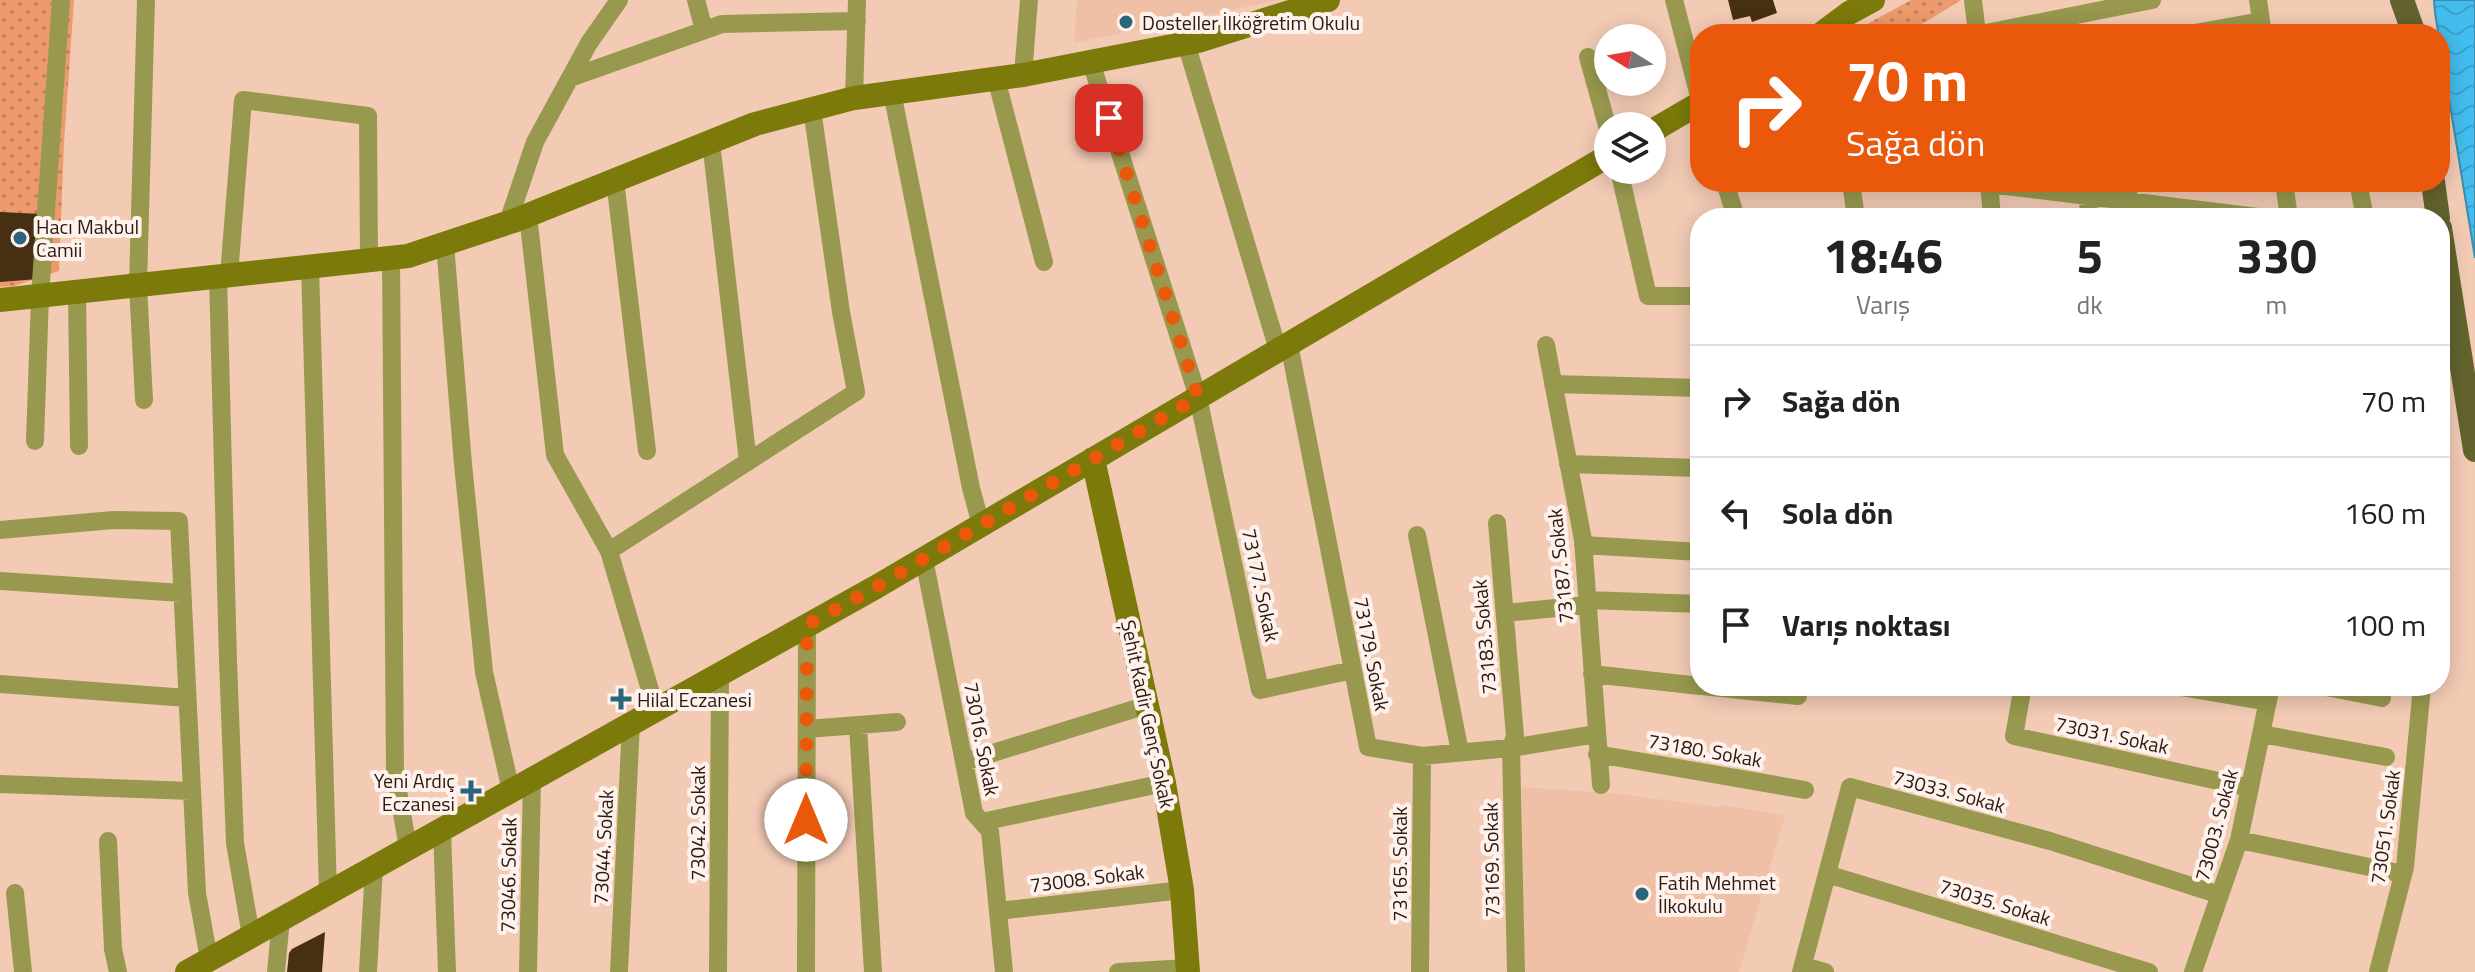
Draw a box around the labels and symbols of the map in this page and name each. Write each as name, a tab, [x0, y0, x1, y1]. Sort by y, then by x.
place label: Dosteller İlköğretim Okulu	[1142, 7, 1360, 38]
marker: Dosteller İlköğretim Okulu	[1117, 13, 1135, 31]
north arrow	[1594, 24, 1666, 96]
pin	[1075, 84, 1143, 152]
place label: Hacı Makbul Camii	[36, 211, 139, 265]
marker: Hacı Makbul Camii	[11, 229, 29, 247]
street label: 73187. Sokak	[1539, 507, 1581, 625]
street label: 73177. Sokak	[1234, 525, 1288, 645]
street label: 73183. Sokak	[1464, 578, 1504, 696]
street label: 73179. Sokak	[1346, 594, 1398, 714]
street label: Şehit Kadir Genç Sokak	[1113, 617, 1183, 812]
street label: 73016. Sokak	[956, 679, 1008, 799]
place label: Hilal Eczanesi	[637, 684, 752, 715]
marker: Hilal Eczanesi	[612, 690, 630, 708]
street label: 73031. Sokak	[2052, 708, 2172, 762]
street label: 73180. Sokak	[1646, 725, 1765, 775]
street label: 73033. Sokak	[1889, 761, 2009, 821]
place label: Yeni Ardıç Eczanesi	[374, 765, 455, 819]
street label: 73042. Sokak	[682, 765, 713, 881]
street label: 73003. Sokak	[2186, 765, 2246, 885]
street label: 73051. Sokak	[2362, 767, 2408, 886]
position arrow	[764, 778, 848, 862]
marker: Yeni Ardıç Eczanesi	[462, 782, 480, 800]
street label: 73044. Sokak	[585, 788, 622, 905]
street label: 73169. Sokak	[1474, 802, 1508, 918]
street label: 73165. Sokak	[1384, 806, 1415, 922]
street label: 73046. Sokak	[491, 817, 525, 933]
street label: 73008. Sokak	[1028, 856, 1146, 900]
place label: Fatih Mehmet İlkokulu	[1658, 867, 1776, 921]
street label: 73035. Sokak	[1935, 870, 2055, 934]
marker: Fatih Mehmet İlkokulu	[1633, 885, 1651, 903]

